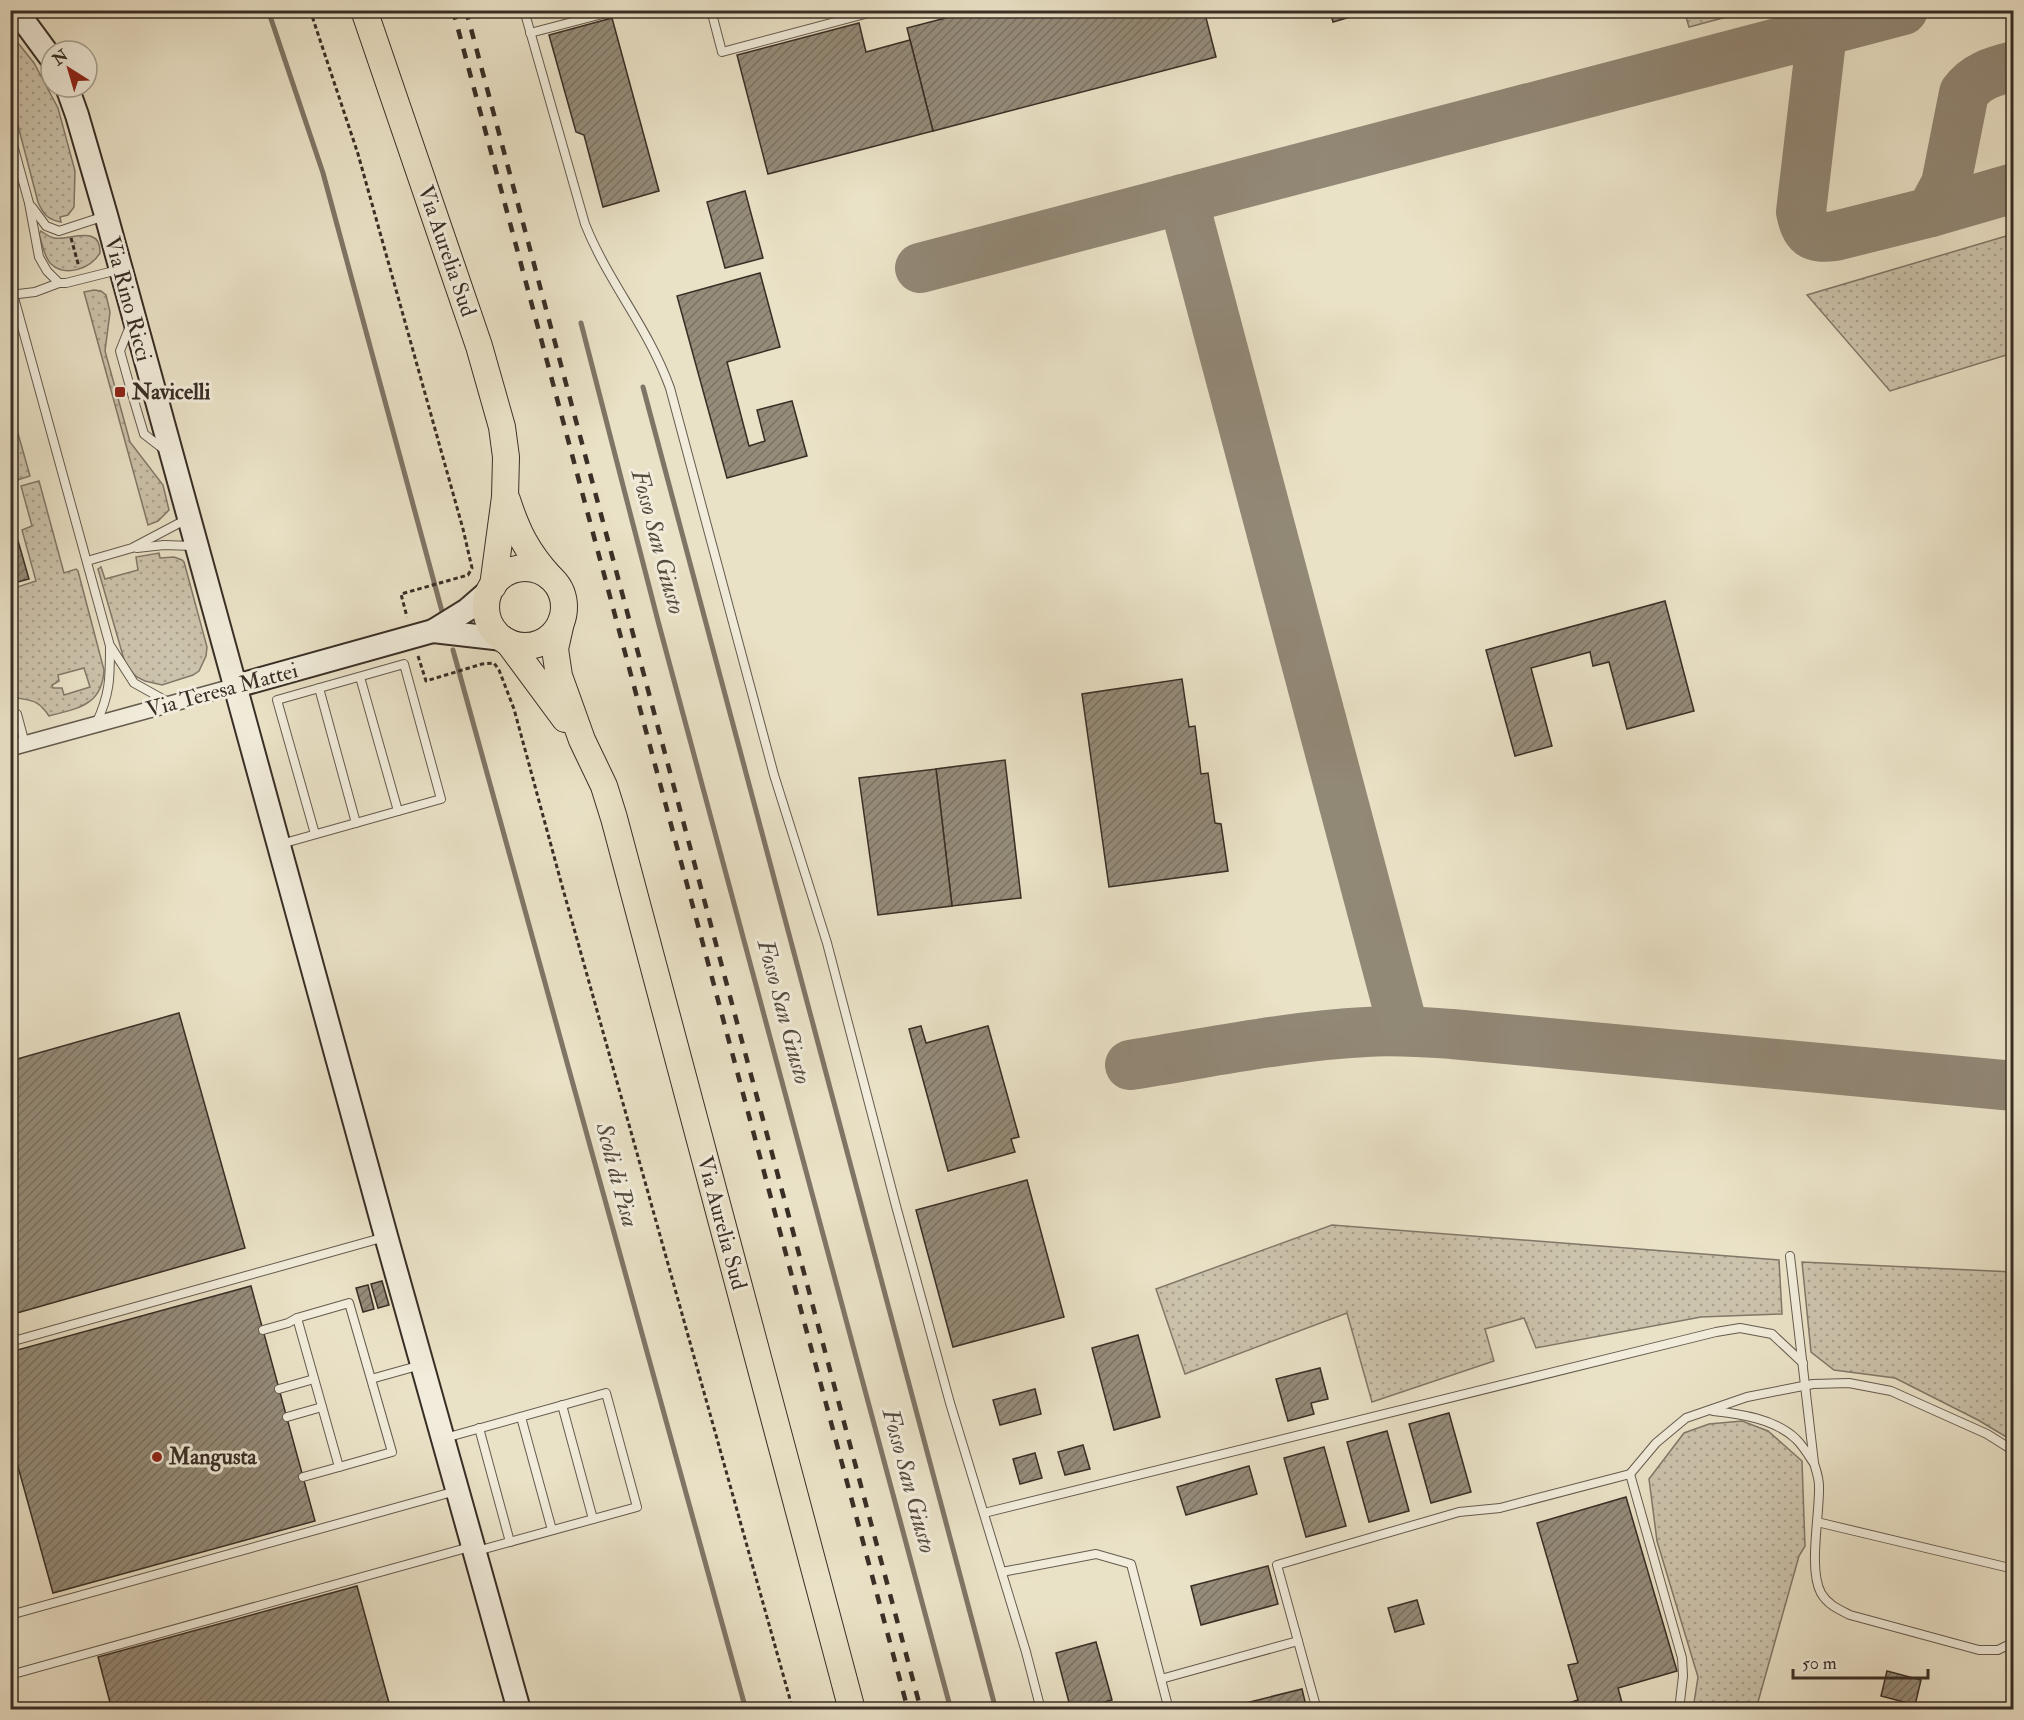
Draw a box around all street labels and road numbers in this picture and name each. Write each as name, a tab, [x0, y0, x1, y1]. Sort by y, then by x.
street label: Via Aurelia Sud	[411, 182, 483, 321]
street label: Via Rino Ricci	[98, 233, 158, 365]
street label: Via Teresa Mattei	[143, 656, 301, 724]
street label: Via Aurelia Sud	[691, 1153, 753, 1293]

